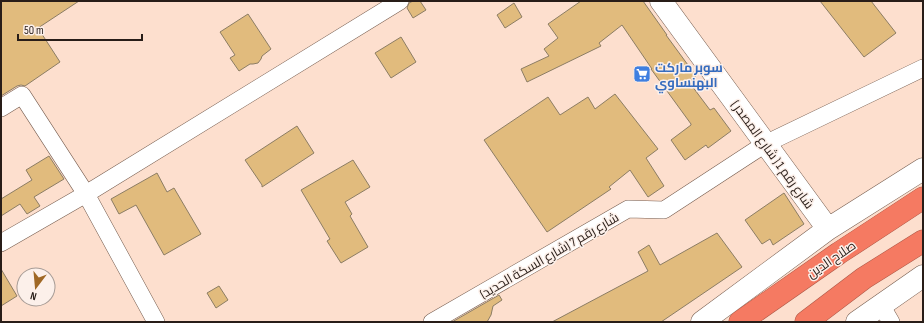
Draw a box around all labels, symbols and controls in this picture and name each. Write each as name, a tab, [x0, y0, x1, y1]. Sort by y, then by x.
scale bar	[18, 16, 142, 42]
text: 50 m	[24, 23, 44, 38]
place label: سوبر ماركت البهنساوي	[655, 60, 723, 94]
supermarket icon: سوبر ماركت البهنساوي	[632, 64, 652, 84]
street label: شارع رقم 1 ( شارع المصدر )	[727, 97, 817, 213]
street label: شارع رقم 7 (شارع السكة الحديد)	[477, 209, 622, 303]
street label: صلاح الدين	[804, 238, 859, 282]
north arrow	[16, 267, 56, 307]
text: N	[29, 289, 38, 303]

